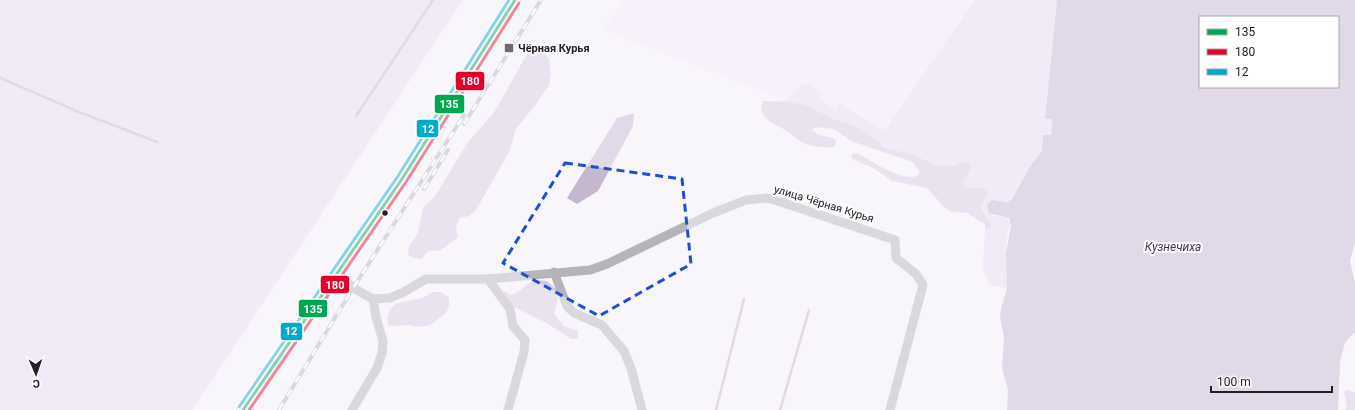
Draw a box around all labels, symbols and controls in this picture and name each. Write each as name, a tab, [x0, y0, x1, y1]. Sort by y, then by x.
legend	[1199, 16, 1339, 88]
text: 135	[1235, 25, 1255, 39]
marker: Чёрная Курья	[503, 42, 515, 54]
place label: Чёрная Курья	[518, 42, 590, 55]
text: 180	[1235, 45, 1255, 59]
text: 12	[1235, 65, 1249, 79]
line badge: 180	[455, 71, 485, 91]
text: 180	[461, 75, 479, 88]
line badge: 135	[434, 94, 465, 114]
text: 135	[440, 98, 458, 111]
line badge: 12	[416, 119, 439, 138]
text: 12	[422, 123, 434, 136]
street label: улица Чёрная Курья	[772, 183, 876, 225]
unlabelled marker	[380, 208, 390, 218]
water label: Кузнечиха	[1145, 240, 1201, 254]
line badge: 180	[320, 275, 350, 294]
text: 180	[326, 279, 344, 292]
line badge: 135	[298, 299, 328, 318]
text: 135	[304, 303, 322, 316]
line badge: 12	[280, 322, 303, 341]
text: 12	[285, 325, 297, 338]
north arrow	[16, 354, 56, 394]
scale bar	[1211, 368, 1332, 394]
text: 100 m	[1217, 375, 1251, 389]
text: С	[33, 377, 40, 390]

